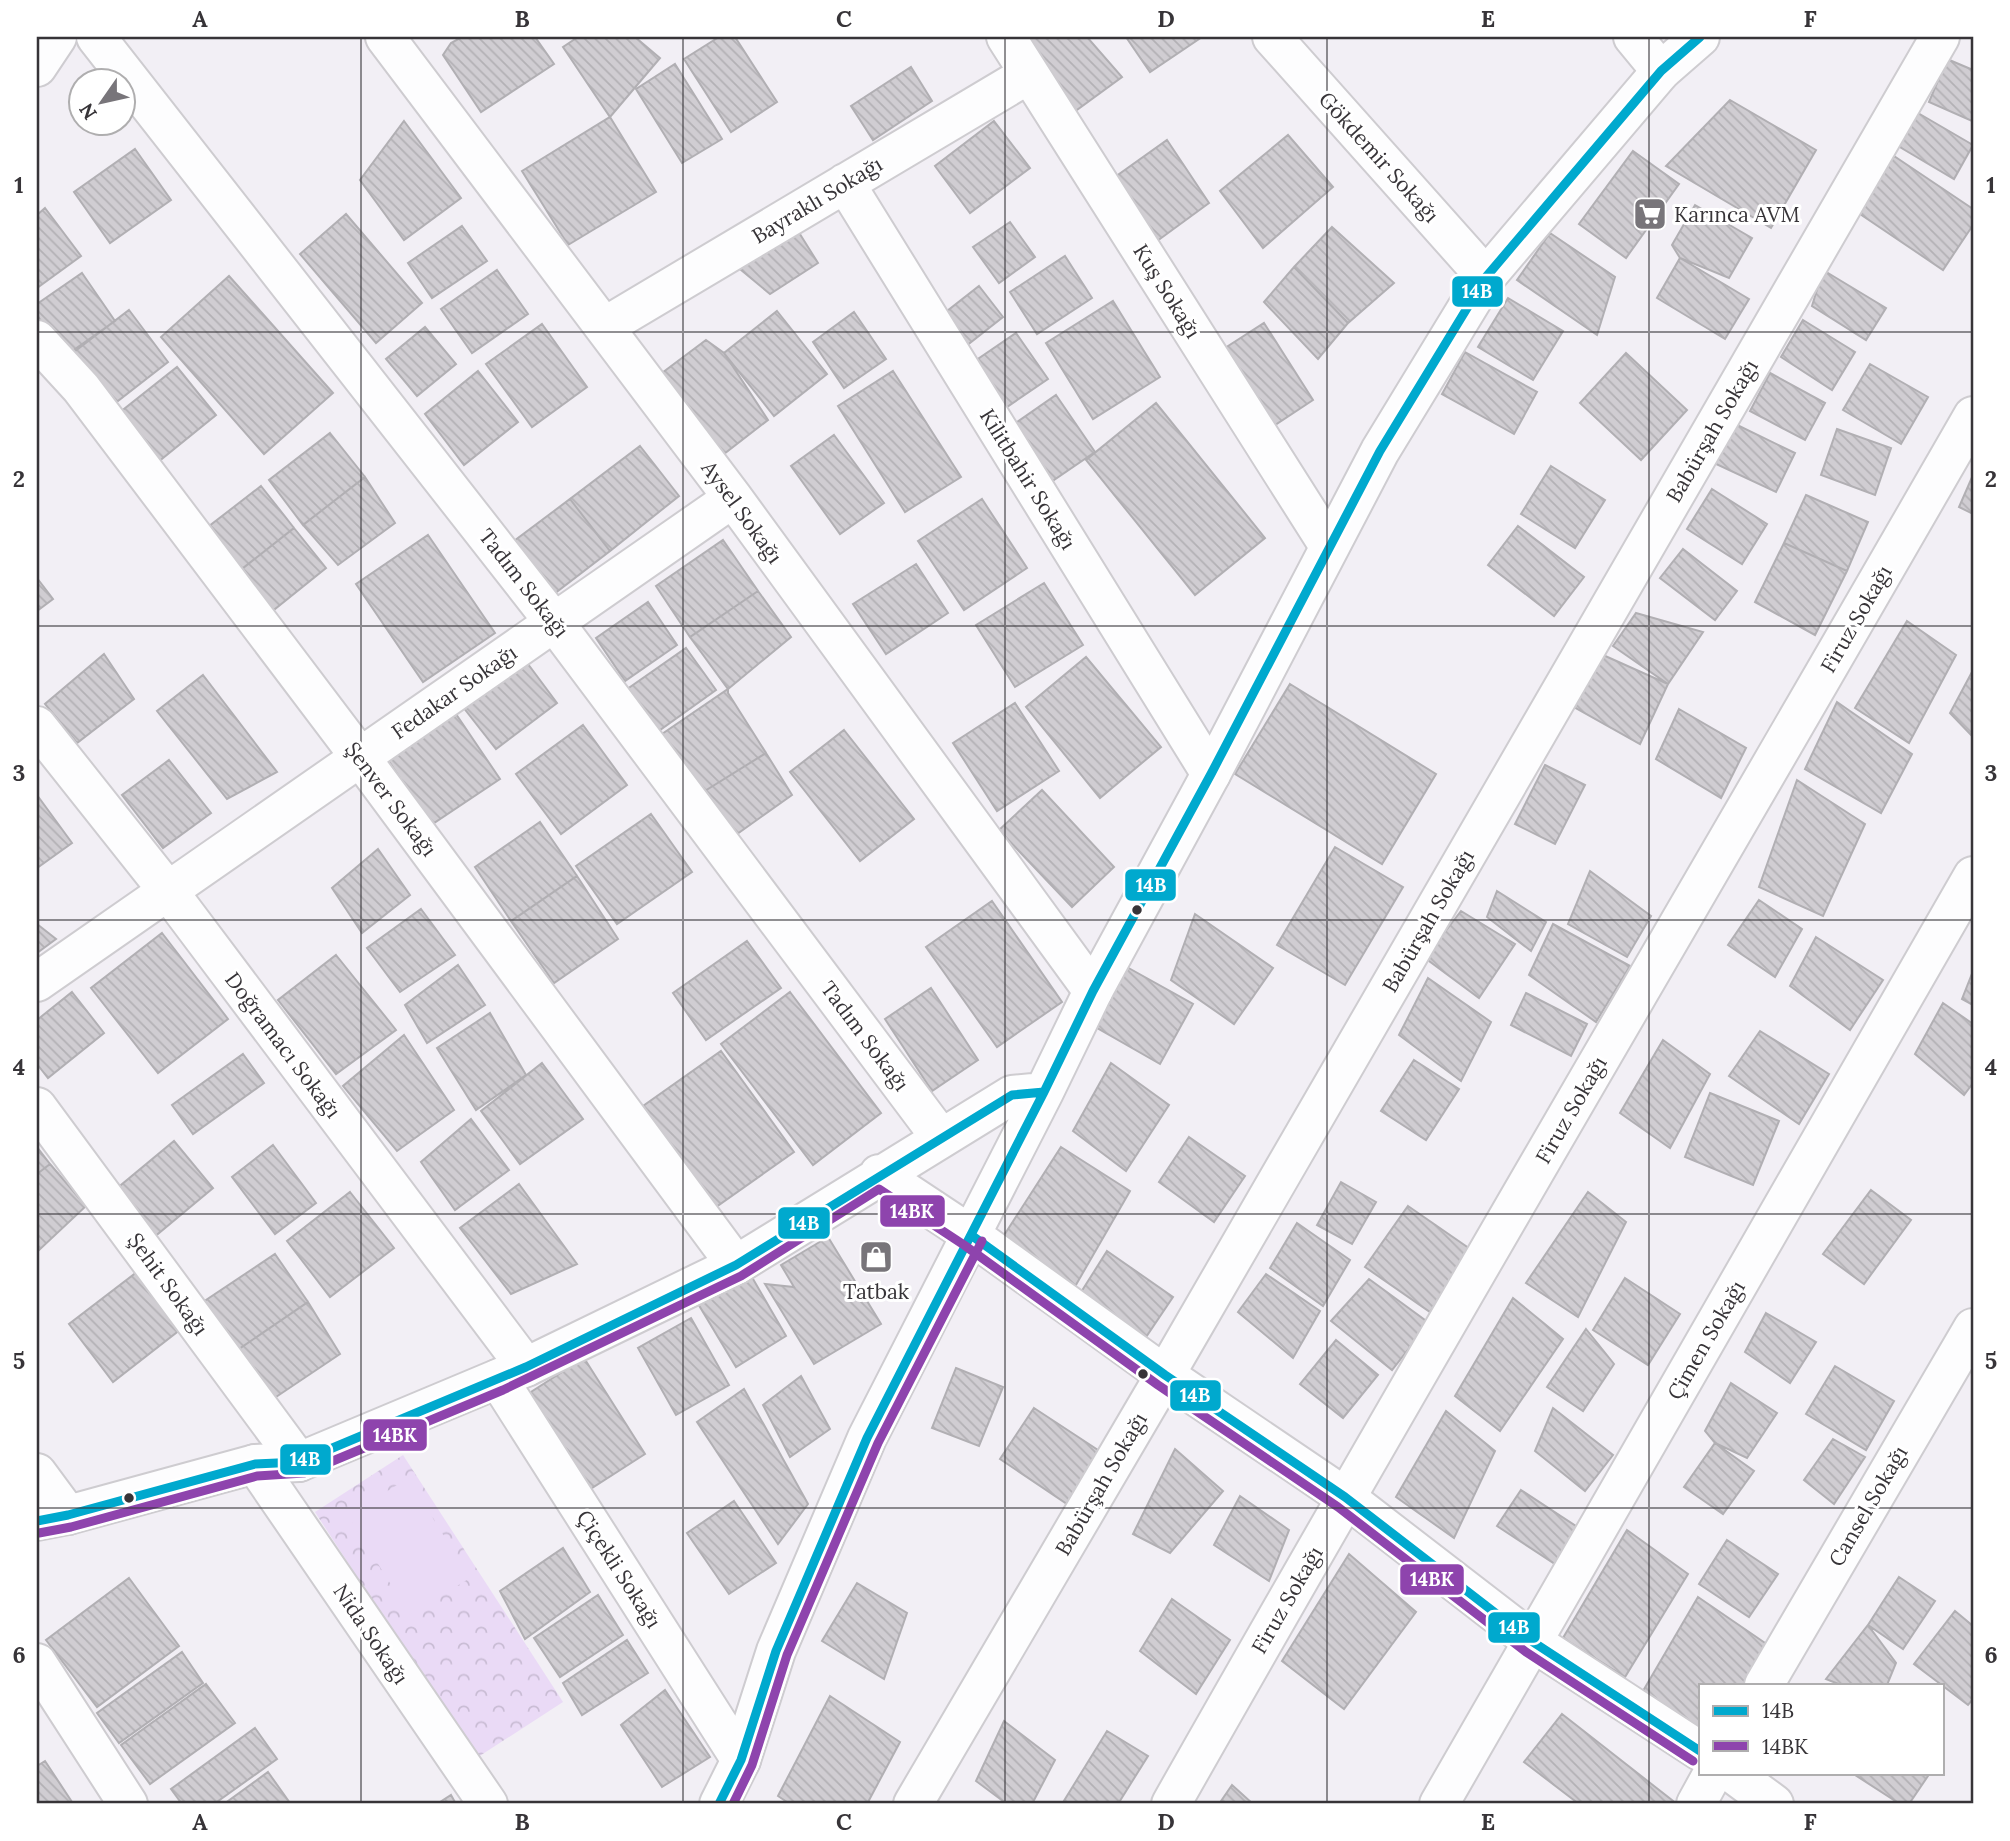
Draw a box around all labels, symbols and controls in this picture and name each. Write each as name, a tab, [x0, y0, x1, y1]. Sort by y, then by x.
text: A	[192, 4, 208, 33]
text: B	[514, 4, 530, 33]
text: C	[836, 4, 852, 33]
text: D	[1157, 4, 1175, 33]
text: E	[1481, 4, 1495, 33]
text: F	[1803, 4, 1817, 33]
north arrow	[66, 66, 136, 136]
street label: Gökdemir Sokağı	[1313, 86, 1445, 228]
text: N	[74, 98, 102, 124]
street label: Bayraklı Sokağı	[747, 150, 887, 250]
text: 1	[14, 170, 24, 199]
text: 1	[1986, 170, 1996, 199]
supermarket icon: Karınca AVM	[1631, 195, 1669, 233]
place label: Karınca AVM	[1674, 201, 1800, 228]
street label: Kuş Sokağı	[1127, 239, 1207, 343]
line badge: 14B	[1451, 275, 1504, 308]
text: 14B	[1462, 279, 1493, 303]
street label: Babürşah Sokağı	[1660, 355, 1764, 507]
street label: Kilitbahir Sokağı	[974, 404, 1082, 554]
street label: Aysel Sokağı	[695, 454, 788, 569]
text: 2	[13, 464, 25, 493]
text: 2	[1985, 464, 1997, 493]
street label: Tadım Sokağı	[473, 523, 575, 643]
street label: Firuz Sokağı	[1814, 560, 1898, 678]
street label: Fedakar Sokağı	[386, 639, 522, 745]
street label: Şenver Sokağı	[339, 736, 443, 862]
text: 3	[13, 758, 25, 787]
text: 3	[1985, 758, 1997, 787]
street label: Babürşah Sokağı	[1376, 845, 1480, 997]
line badge: 14B	[1124, 868, 1177, 902]
text: 14B	[1136, 873, 1167, 897]
unlabelled marker	[1130, 903, 1144, 917]
street label: Doğramacı Sokağı	[219, 967, 347, 1123]
street label: Tadım Sokağı	[815, 976, 915, 1096]
street label: Firuz Sokağı	[1529, 1051, 1613, 1169]
text: 4	[13, 1052, 25, 1081]
text: 4	[1985, 1052, 1997, 1081]
line badge: 14BK	[879, 1194, 946, 1228]
text: 14BK	[890, 1199, 934, 1223]
line badge: 14B	[777, 1206, 831, 1240]
text: 14B	[789, 1211, 820, 1235]
street label: Şehit Sokağı	[122, 1227, 214, 1341]
shop icon: Tatbak	[857, 1238, 895, 1276]
street label: Çimen Sokağı	[1661, 1275, 1751, 1404]
place label: Tatbak	[843, 1278, 910, 1305]
text: 5	[13, 1346, 25, 1375]
text: 5	[1985, 1346, 1997, 1375]
unlabelled marker	[1136, 1367, 1150, 1381]
line badge: 14B	[1169, 1379, 1222, 1412]
text: 14B	[1180, 1383, 1211, 1407]
street label: Babürşah Sokağı	[1049, 1408, 1153, 1560]
line badge: 14BK	[362, 1418, 428, 1452]
text: 14BK	[373, 1423, 417, 1447]
street label: Cansel Sokağı	[1823, 1441, 1913, 1571]
line badge: 14B	[279, 1443, 332, 1476]
text: 14B	[290, 1447, 321, 1471]
unlabelled marker	[122, 1491, 136, 1505]
street label: Çiçekli Sokağı	[571, 1505, 667, 1633]
street label: Firuz Sokağı	[1245, 1541, 1329, 1659]
line badge: 14BK	[1399, 1563, 1465, 1596]
text: 14BK	[1410, 1567, 1454, 1591]
street label: Nida Sokağı	[328, 1579, 414, 1689]
line badge: 14B	[1487, 1611, 1541, 1644]
text: 14B	[1499, 1615, 1530, 1639]
text: 6	[12, 1640, 26, 1669]
text: 6	[1984, 1640, 1998, 1669]
legend	[1699, 1684, 1944, 1774]
text: 14B	[1762, 1697, 1794, 1724]
text: 14BK	[1762, 1733, 1809, 1760]
text: A	[192, 1807, 208, 1836]
text: B	[514, 1807, 530, 1836]
text: C	[836, 1807, 852, 1836]
text: D	[1157, 1807, 1175, 1836]
text: E	[1481, 1807, 1495, 1836]
text: F	[1803, 1807, 1817, 1836]

